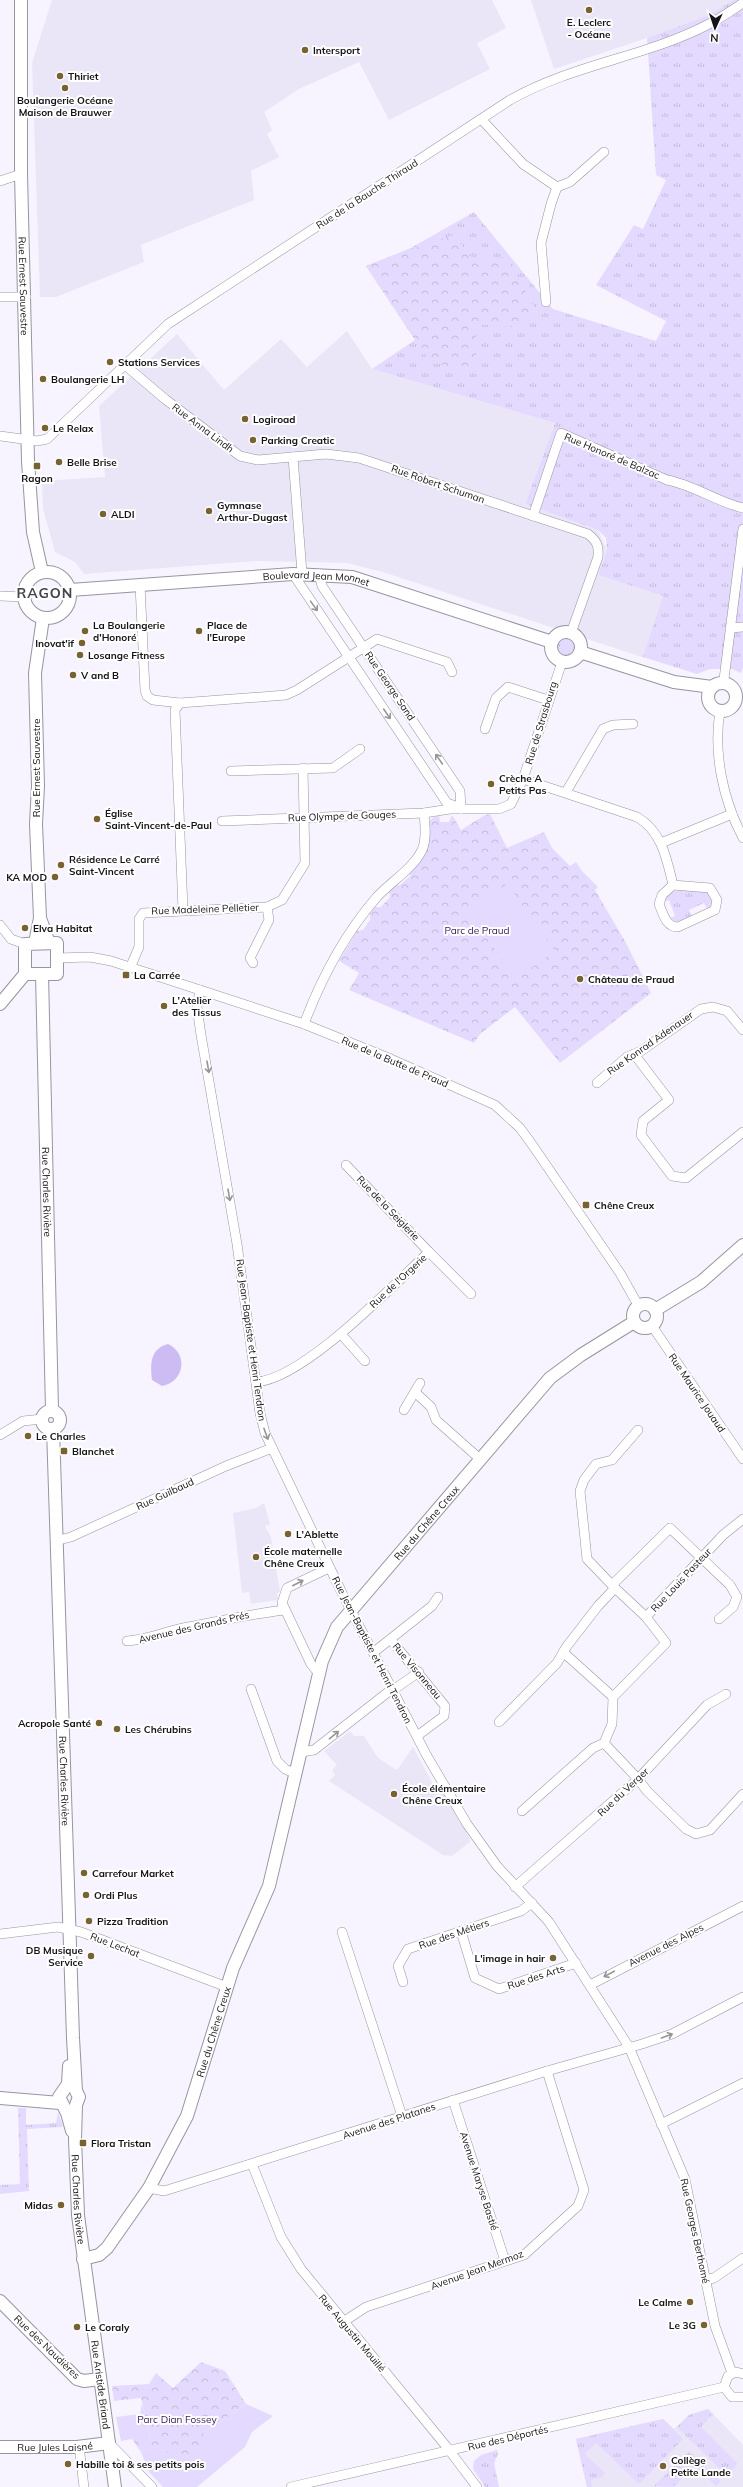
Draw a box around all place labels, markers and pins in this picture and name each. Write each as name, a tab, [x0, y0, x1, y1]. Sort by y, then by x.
marker: E. Leclerc - Océane	[584, 5, 594, 15]
place label: E. Leclerc - Océane	[567, 16, 611, 41]
place label: Intersport	[313, 44, 360, 57]
marker: Intersport	[300, 45, 310, 55]
place label: Thiriet	[68, 70, 99, 83]
marker: Thiriet	[55, 71, 65, 81]
marker: Boulangerie Océane Maison de Brauwer	[60, 83, 70, 93]
place label: Boulangerie Océane Maison de Brauwer	[17, 94, 114, 119]
place label: Stations Services	[118, 356, 200, 369]
marker: Stations Services	[105, 357, 115, 367]
place label: Boulangerie LH	[51, 373, 124, 386]
marker: Boulangerie LH	[38, 374, 48, 384]
place label: Logiroad	[253, 413, 295, 426]
marker: Logiroad	[240, 414, 250, 424]
place label: Le Relax	[53, 422, 94, 435]
marker: Le Relax	[40, 423, 50, 433]
place label: Parking Creatic	[261, 434, 335, 447]
marker: Parking Creatic	[248, 435, 258, 445]
place label: Belle Brise	[67, 456, 117, 469]
marker: Belle Brise	[54, 457, 64, 467]
marker: Ragon	[32, 461, 42, 471]
place label: Ragon	[21, 472, 53, 485]
place label: Gymnase Arthur-Dugast	[217, 499, 288, 524]
marker: Gymnase Arthur-Dugast	[204, 506, 214, 516]
place label: ALDI	[111, 508, 135, 521]
marker: ALDI	[98, 509, 108, 519]
place label: La Boulangerie d'Honoré	[93, 619, 165, 644]
place label: Place de l'Europe	[207, 619, 248, 644]
marker: La Boulangerie d'Honoré	[80, 626, 90, 636]
marker: Place de l'Europe	[194, 626, 204, 636]
place label: Inovat'if	[35, 637, 74, 650]
marker: Inovat'if	[77, 638, 87, 648]
place label: Losange Fitness	[88, 649, 165, 662]
marker: Losange Fitness	[75, 650, 85, 660]
place label: V and B	[80, 669, 119, 682]
marker: V and B	[68, 670, 78, 680]
place label: Crèche A Petits Pas	[499, 772, 546, 797]
marker: Crèche A Petits Pas	[486, 779, 496, 789]
place label: Église Saint-Vincent-de-Paul	[105, 807, 212, 832]
marker: Église Saint-Vincent-de-Paul	[92, 814, 102, 824]
place label: Résidence Le Carré Saint-Vincent	[69, 853, 160, 878]
marker: Résidence Le Carré Saint-Vincent	[56, 860, 66, 870]
place label: KA MOD	[6, 871, 47, 884]
marker: KA MOD	[50, 872, 60, 882]
place label: Elva Habitat	[33, 922, 93, 935]
marker: Elva Habitat	[20, 923, 30, 933]
place label: La Carrée	[134, 969, 181, 982]
marker: La Carrée	[121, 970, 131, 980]
place label: Château de Praud	[588, 973, 674, 986]
marker: Château de Praud	[575, 974, 585, 984]
place label: L'Atelier des Tissus	[172, 994, 221, 1019]
marker: L'Atelier des Tissus	[159, 1001, 169, 1011]
place label: Chêne Creux	[594, 1199, 655, 1212]
marker: Chêne Creux	[581, 1200, 591, 1210]
place label: Le Charles	[36, 1430, 86, 1443]
marker: Le Charles	[23, 1431, 33, 1441]
place label: Blanchet	[72, 1445, 114, 1458]
marker: Blanchet	[59, 1446, 69, 1456]
place label: L'Ablette	[296, 1528, 339, 1541]
marker: L'Ablette	[283, 1529, 293, 1539]
place label: École maternelle Chêne Creux	[264, 1545, 343, 1570]
marker: École maternelle Chêne Creux	[251, 1552, 261, 1562]
place label: Acropole Santé	[18, 1717, 92, 1730]
marker: Acropole Santé	[94, 1718, 104, 1728]
place label: Les Chérubins	[125, 1723, 192, 1736]
marker: Les Chérubins	[112, 1724, 122, 1734]
place label: École élémentaire Chêne Creux	[402, 1782, 486, 1807]
marker: École élémentaire Chêne Creux	[389, 1789, 399, 1799]
place label: Carrefour Market	[92, 1867, 174, 1880]
marker: Carrefour Market	[79, 1868, 89, 1878]
place label: Ordi Plus	[94, 1889, 138, 1902]
marker: Ordi Plus	[81, 1890, 91, 1900]
place label: Pizza Tradition	[97, 1915, 168, 1928]
marker: Pizza Tradition	[84, 1916, 94, 1926]
place label: DB Musique Service	[26, 1944, 84, 1969]
marker: DB Musique Service	[86, 1951, 96, 1961]
place label: L'image in hair	[475, 1952, 545, 1965]
marker: L'image in hair	[548, 1953, 558, 1963]
place label: Flora Tristan	[91, 2137, 151, 2150]
marker: Flora Tristan	[78, 2138, 88, 2148]
place label: Midas	[24, 2199, 53, 2212]
marker: Midas	[56, 2200, 66, 2210]
place label: Le Calme	[638, 2296, 683, 2309]
marker: Le Calme	[685, 2297, 695, 2307]
place label: Le 3G	[669, 2319, 696, 2332]
marker: Le 3G	[699, 2320, 709, 2330]
place label: Le Coraly	[85, 2321, 130, 2334]
marker: Le Coraly	[72, 2322, 82, 2332]
place label: Collège Petite Lande	[671, 2454, 731, 2479]
place label: Habille toi & ses petits pois	[76, 2458, 204, 2471]
marker: Habille toi & ses petits pois	[63, 2459, 73, 2469]
marker: Collège Petite Lande	[658, 2461, 668, 2471]

